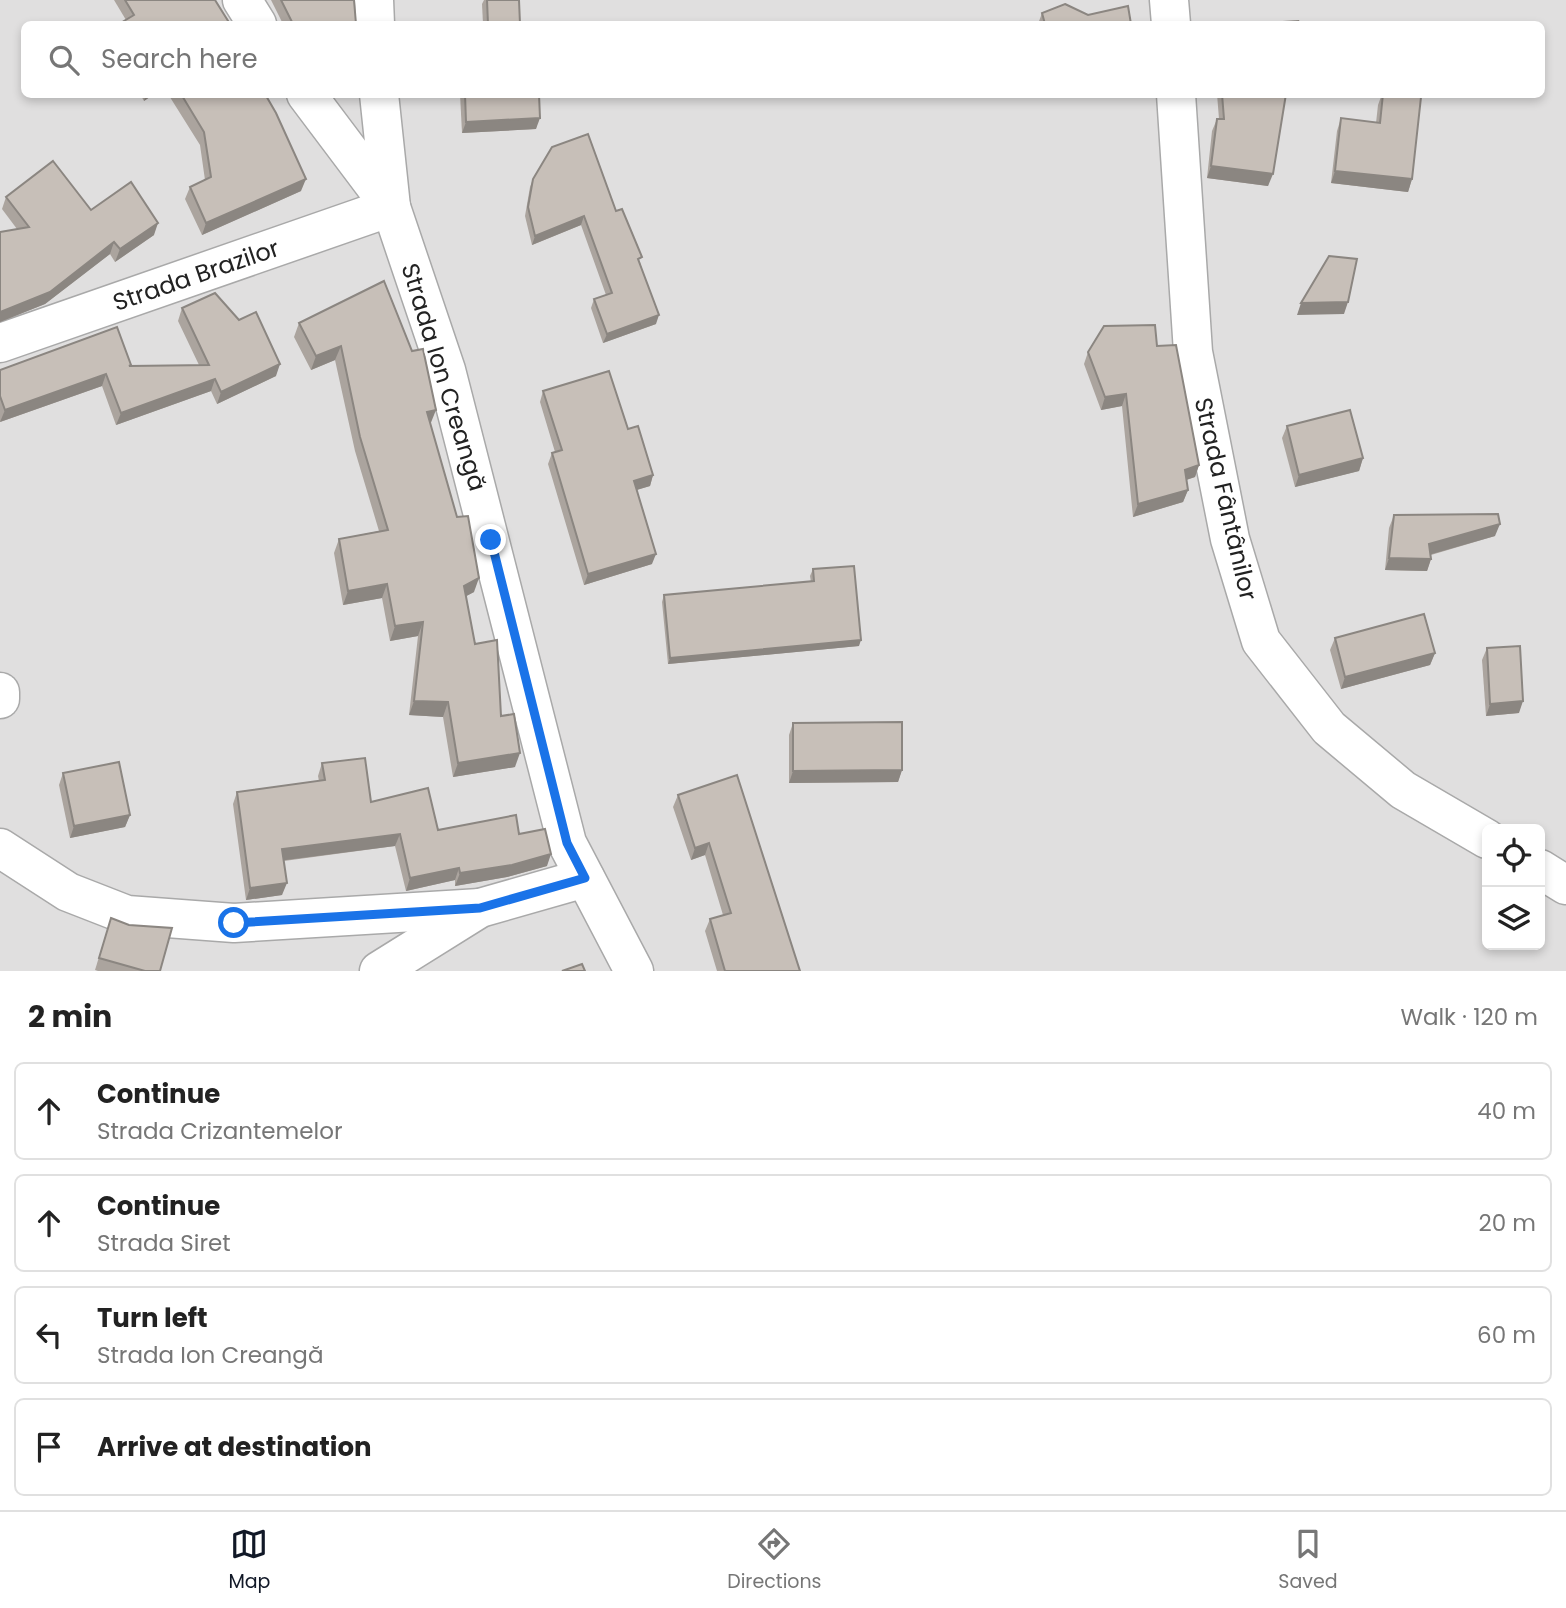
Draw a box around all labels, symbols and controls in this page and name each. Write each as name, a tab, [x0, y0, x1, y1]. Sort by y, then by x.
search box	[21, 21, 1545, 98]
icon: search	[45, 41, 83, 79]
text: Search here	[101, 41, 258, 77]
street label: Strada Brazilor	[108, 231, 284, 319]
street label: Strada Ion Creangă	[394, 259, 494, 495]
street label: Strada Fântânilor	[1187, 394, 1265, 604]
route end	[475, 524, 506, 555]
map controls	[1482, 824, 1545, 950]
button: locate	[1482, 824, 1545, 887]
button: layers	[1482, 887, 1545, 950]
route start	[218, 907, 249, 938]
text: 2 min	[28, 995, 112, 1038]
text: Walk · 120 m	[1400, 1001, 1538, 1033]
text: Continue	[97, 1076, 220, 1112]
icon: ahead	[30, 1092, 68, 1130]
text: 40 m	[1477, 1095, 1536, 1127]
text: Strada Crizantemelor	[97, 1115, 343, 1147]
text: Continue	[97, 1188, 220, 1224]
icon: ahead	[30, 1204, 68, 1242]
text: 20 m	[1478, 1207, 1536, 1239]
text: Strada Siret	[97, 1227, 231, 1259]
text: Turn left	[97, 1300, 208, 1336]
icon: left	[30, 1316, 68, 1354]
text: 60 m	[1477, 1319, 1536, 1351]
text: Strada Ion Creangă	[97, 1339, 323, 1371]
icon: arrive	[30, 1428, 68, 1466]
text: Arrive at destination	[97, 1429, 372, 1465]
tab: Map	[228, 1525, 270, 1596]
tab: Directions	[727, 1525, 822, 1596]
tab: Saved	[1278, 1525, 1338, 1596]

